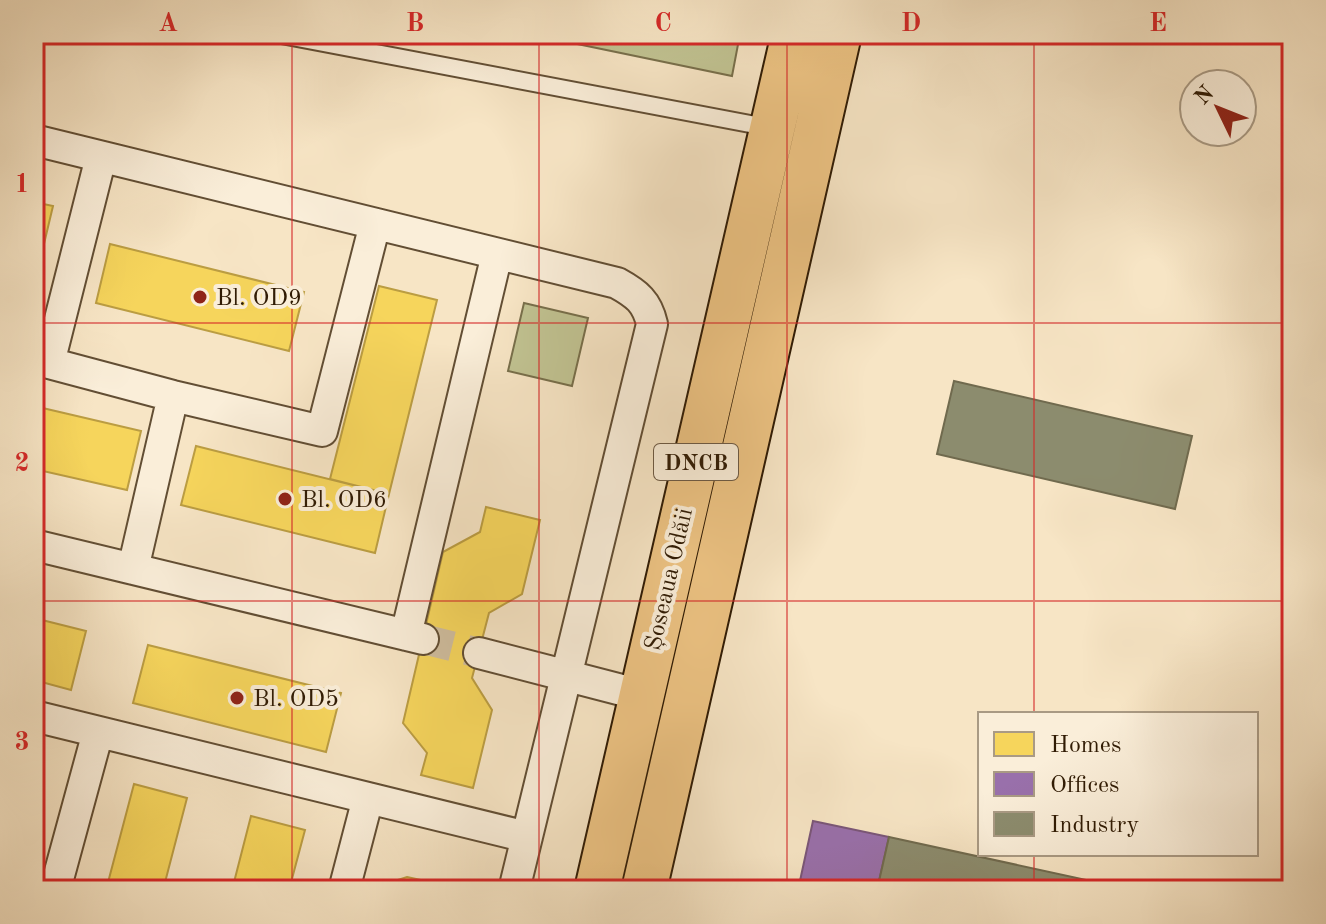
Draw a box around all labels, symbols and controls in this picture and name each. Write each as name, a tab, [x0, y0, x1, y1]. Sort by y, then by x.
text: A	[158, 11, 178, 37]
text: B	[406, 11, 424, 37]
text: C	[654, 11, 672, 37]
text: D	[901, 11, 921, 37]
text: E	[1149, 11, 1167, 37]
north arrow	[1178, 68, 1258, 148]
text: N	[1191, 82, 1219, 109]
text: 1	[14, 172, 30, 198]
place label: Bl. OD9	[216, 287, 302, 311]
marker: Bl. OD9	[191, 288, 209, 306]
road number: DNCB	[654, 444, 738, 480]
text: 2	[14, 451, 30, 477]
place label: Bl. OD6	[301, 489, 387, 513]
marker: Bl. OD6	[276, 490, 294, 508]
street label: Șoseaua Odăii	[642, 506, 698, 653]
place label: Bl. OD5	[253, 688, 339, 712]
marker: Bl. OD5	[228, 689, 246, 707]
legend	[978, 712, 1258, 856]
text: 3	[14, 730, 30, 756]
text: Homes	[1050, 734, 1121, 758]
text: Offices	[1050, 774, 1119, 798]
text: Industry	[1050, 814, 1139, 838]

